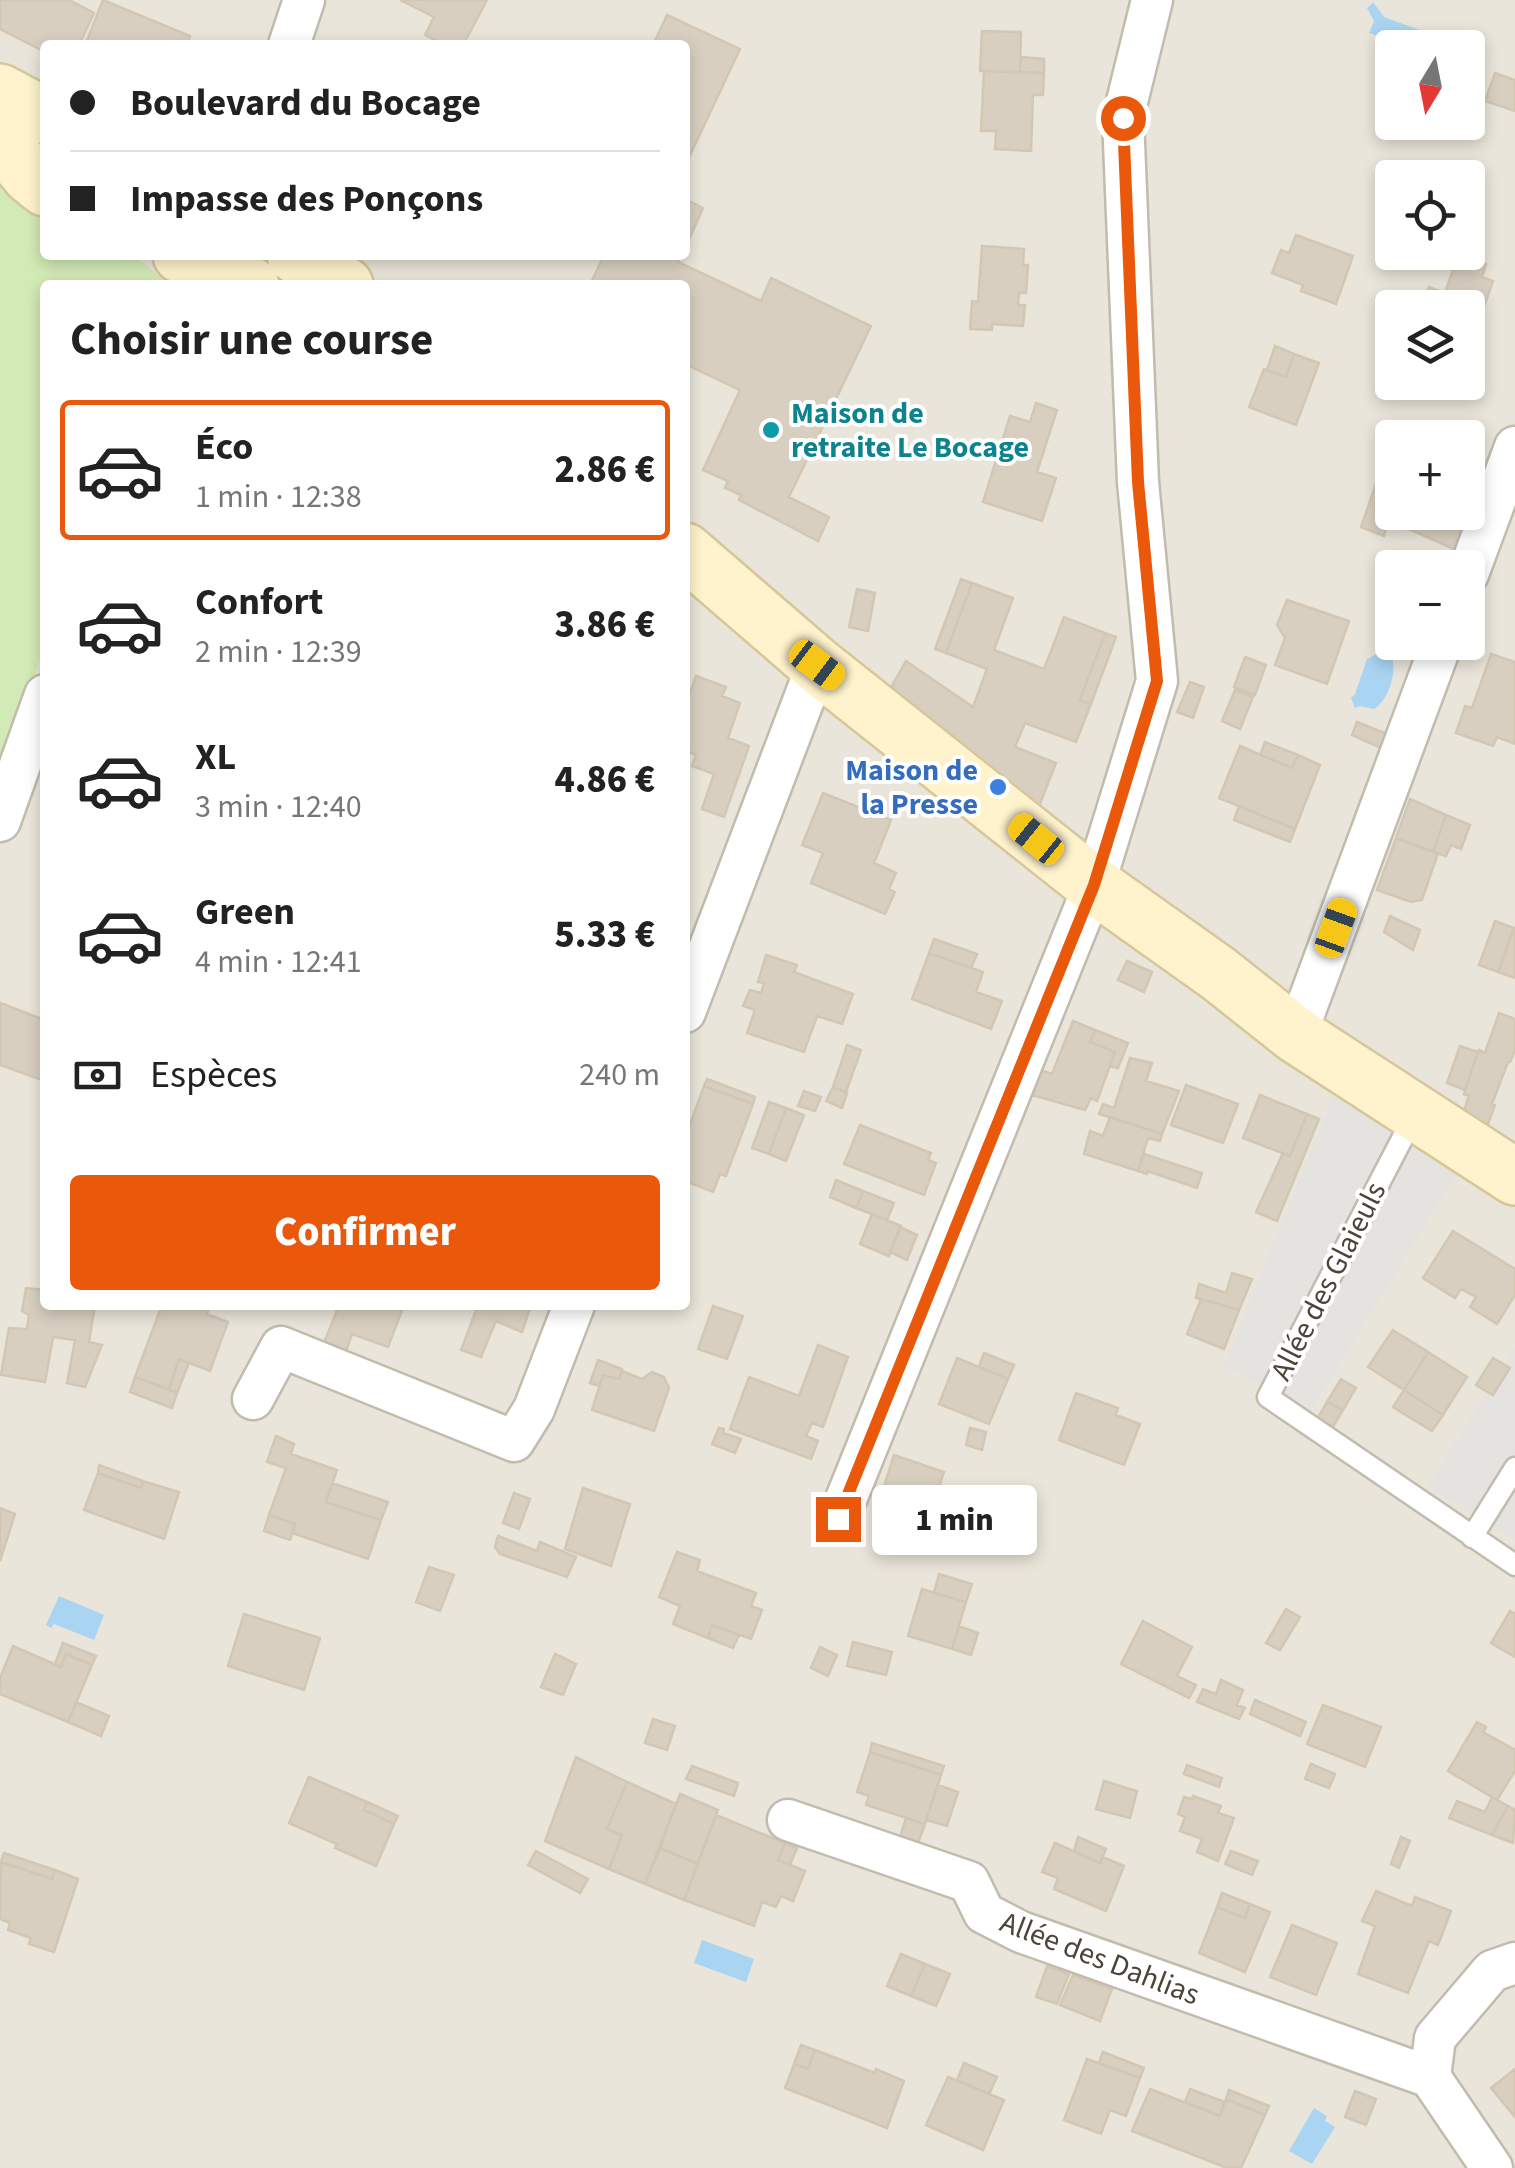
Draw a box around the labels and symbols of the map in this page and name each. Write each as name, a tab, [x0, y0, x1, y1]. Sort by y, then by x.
north arrow	[1375, 30, 1485, 140]
route start	[1101, 96, 1146, 141]
place label: Maison de retraite Le Bocage	[791, 392, 1029, 469]
marker: Maison de retraite Le Bocage	[760, 419, 782, 441]
car	[784, 635, 850, 695]
place label: Maison de la Presse	[845, 749, 978, 826]
marker: Maison de la Presse	[987, 776, 1009, 798]
car	[1003, 808, 1069, 870]
car	[1312, 895, 1360, 961]
street label: Allée des Glaieuls	[1260, 1175, 1397, 1388]
callout: 1 min	[873, 1484, 1038, 1554]
route end	[816, 1497, 861, 1542]
street label: Allée des Dahlias	[994, 1901, 1206, 2016]

